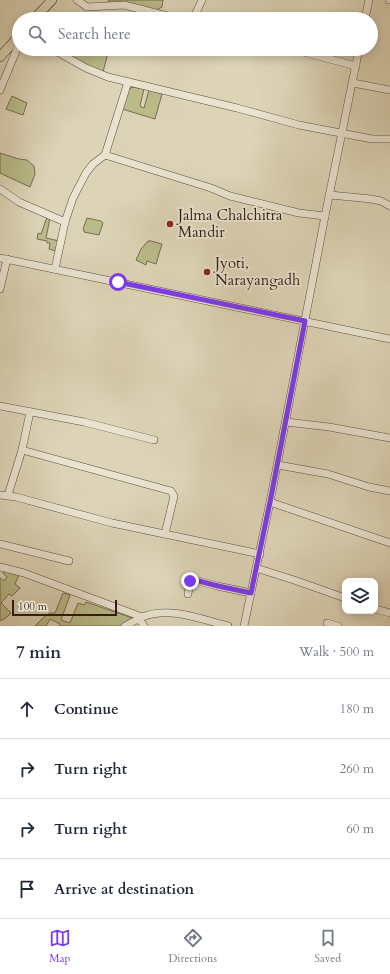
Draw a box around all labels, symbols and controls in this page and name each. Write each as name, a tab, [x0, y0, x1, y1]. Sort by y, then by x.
search box	[12, 12, 378, 56]
icon: search	[26, 23, 48, 45]
text: Search here	[58, 24, 131, 44]
place label: Jalma Chalchitra Mandir	[176, 205, 283, 242]
marker: Jalma Chalchitra Mandir	[165, 219, 175, 229]
place label: Jyoti, Narayangadh	[213, 253, 301, 290]
marker: Jyoti, Narayangadh	[202, 267, 212, 277]
route start	[109, 273, 127, 291]
route end	[181, 572, 199, 590]
map controls	[342, 578, 378, 614]
button: layers	[342, 578, 378, 614]
scale bar	[12, 598, 117, 617]
text: 100 m	[18, 599, 47, 614]
text: 7 min	[16, 641, 61, 664]
text: Walk · 500 m	[299, 643, 374, 661]
icon: ahead	[16, 698, 38, 720]
text: Continue	[54, 699, 119, 719]
text: 180 m	[340, 700, 374, 718]
icon: right	[16, 758, 38, 780]
text: Turn right	[54, 759, 127, 779]
text: 260 m	[340, 760, 374, 778]
icon: right	[16, 818, 38, 840]
text: Turn right	[54, 819, 127, 839]
text: 60 m	[346, 820, 374, 838]
icon: arrive	[16, 878, 38, 900]
text: Arrive at destination	[54, 879, 194, 899]
tab: Map	[49, 927, 71, 966]
tab: Directions	[168, 927, 217, 966]
tab: Saved	[315, 927, 341, 966]

